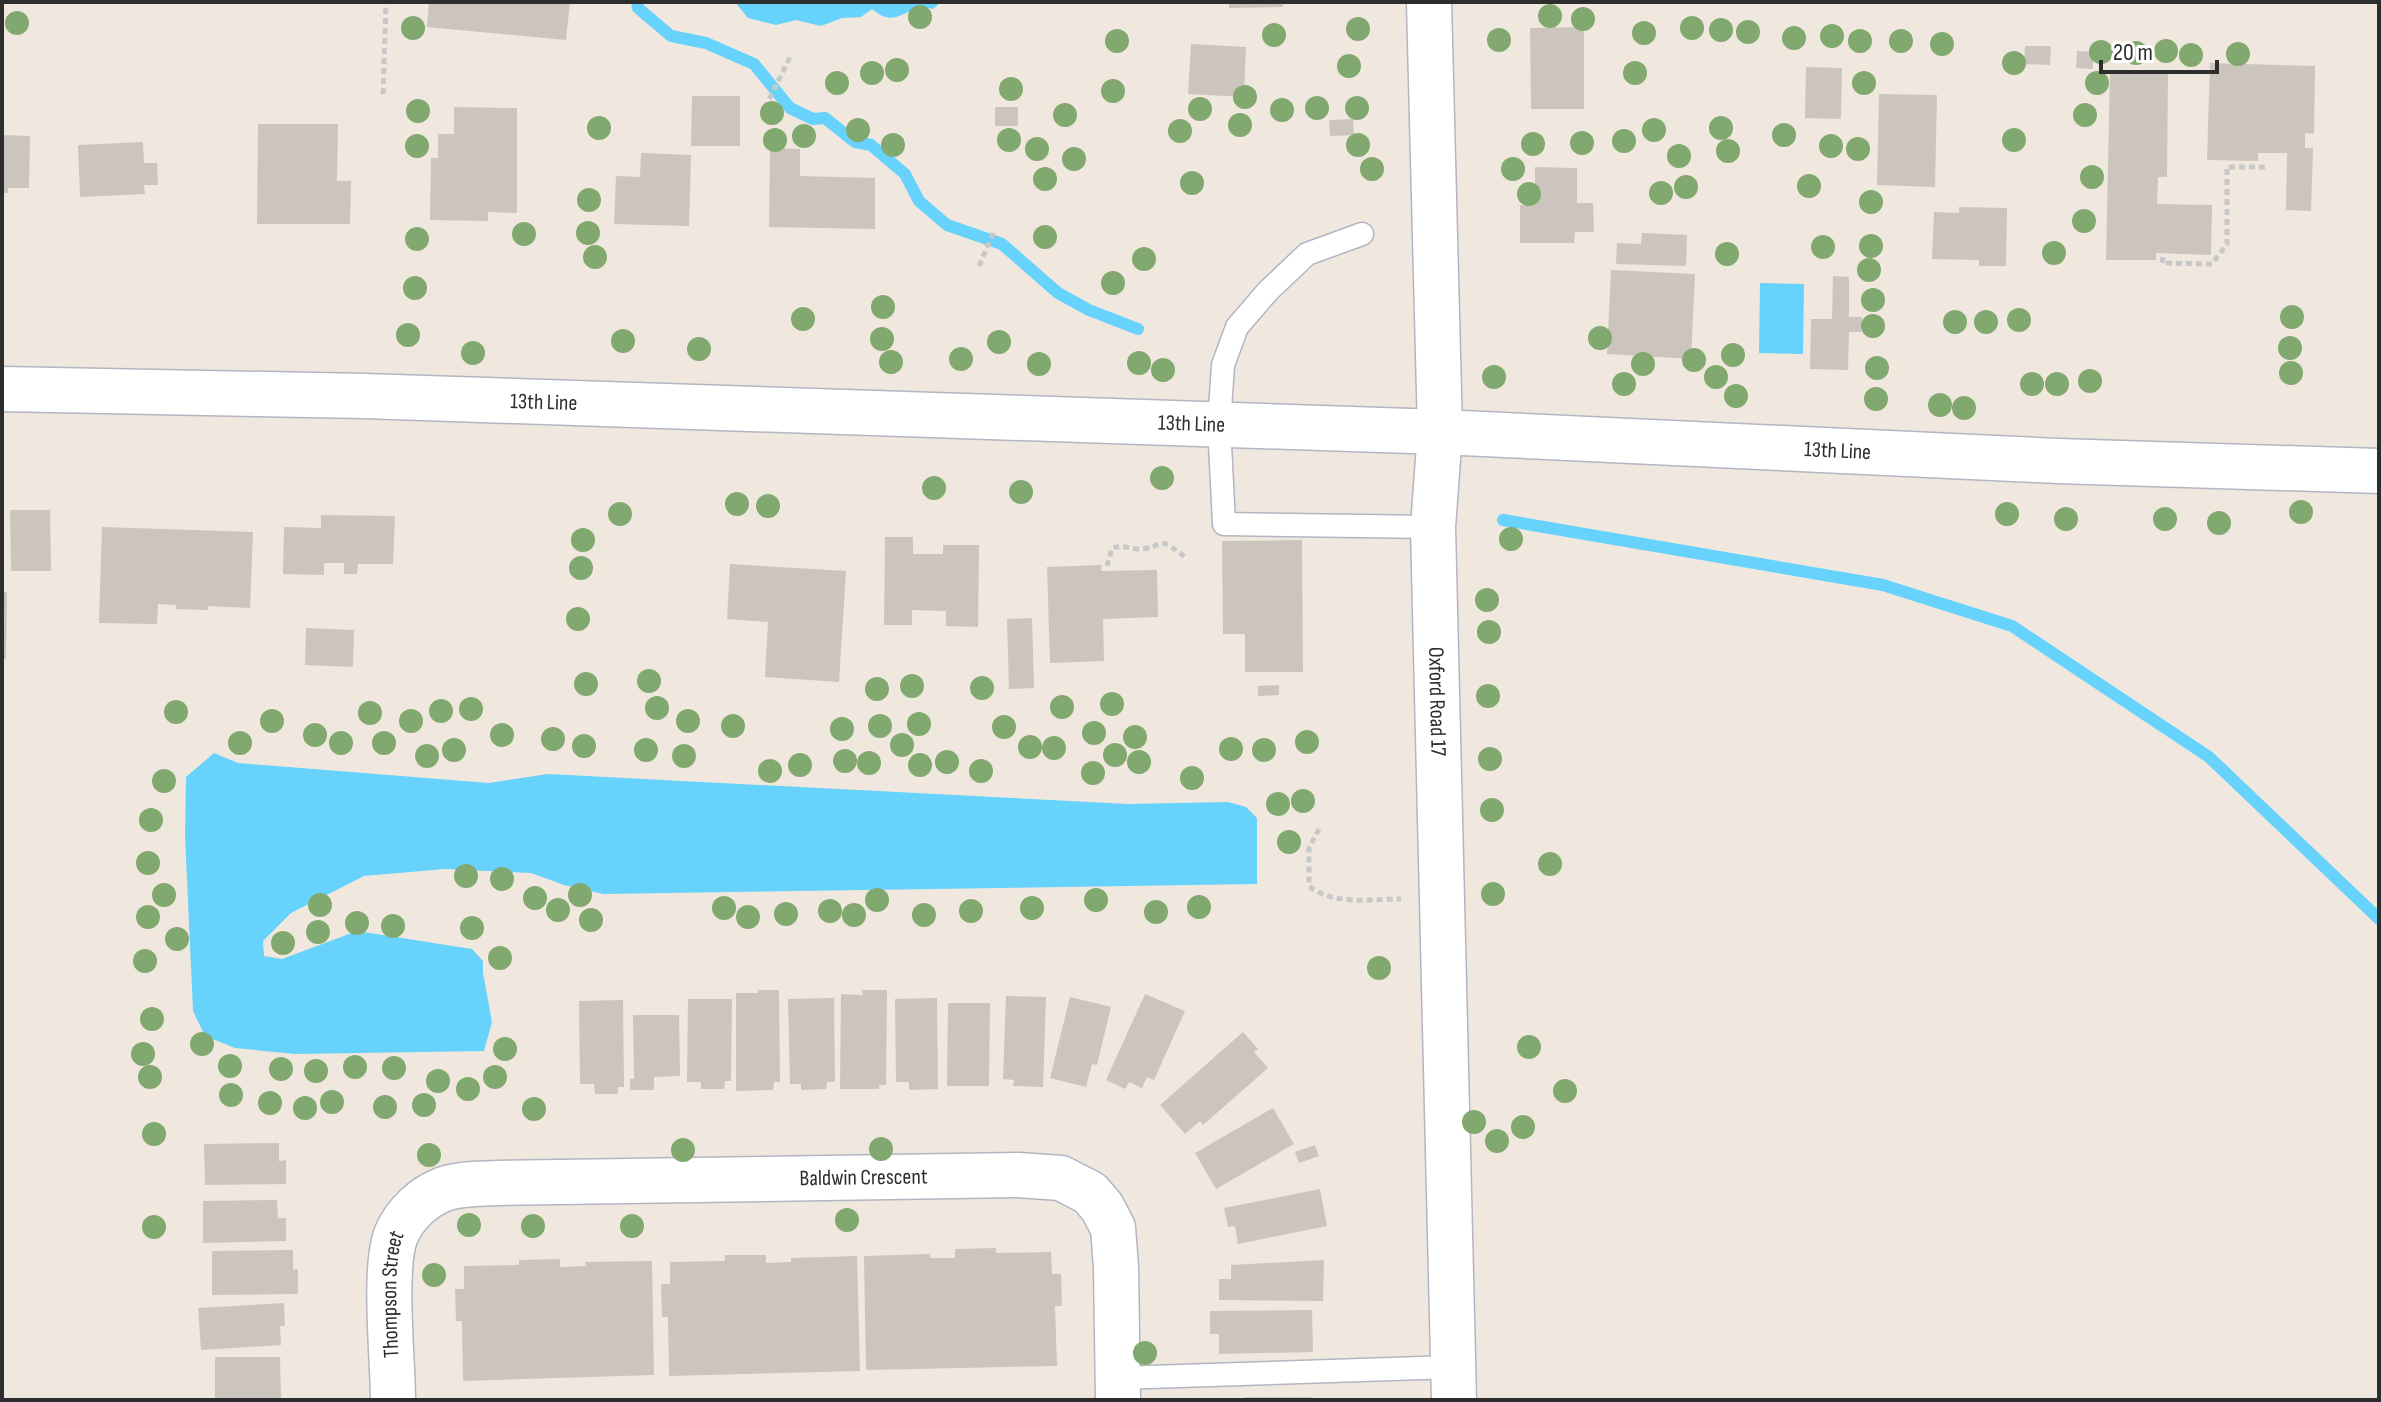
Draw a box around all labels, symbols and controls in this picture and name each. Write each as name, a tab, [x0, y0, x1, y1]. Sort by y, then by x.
scale bar	[2101, 24, 2217, 74]
text: 20 m	[2113, 38, 2153, 67]
street label: 13th Line	[510, 387, 578, 417]
street label: 13th Line	[1157, 409, 1225, 438]
street label: 13th Line	[1803, 436, 1872, 466]
street label: Oxford Road 17	[1422, 647, 1452, 757]
street label: Baldwin Crescent	[799, 1163, 928, 1192]
street label: Thompson Street	[376, 1226, 410, 1358]

